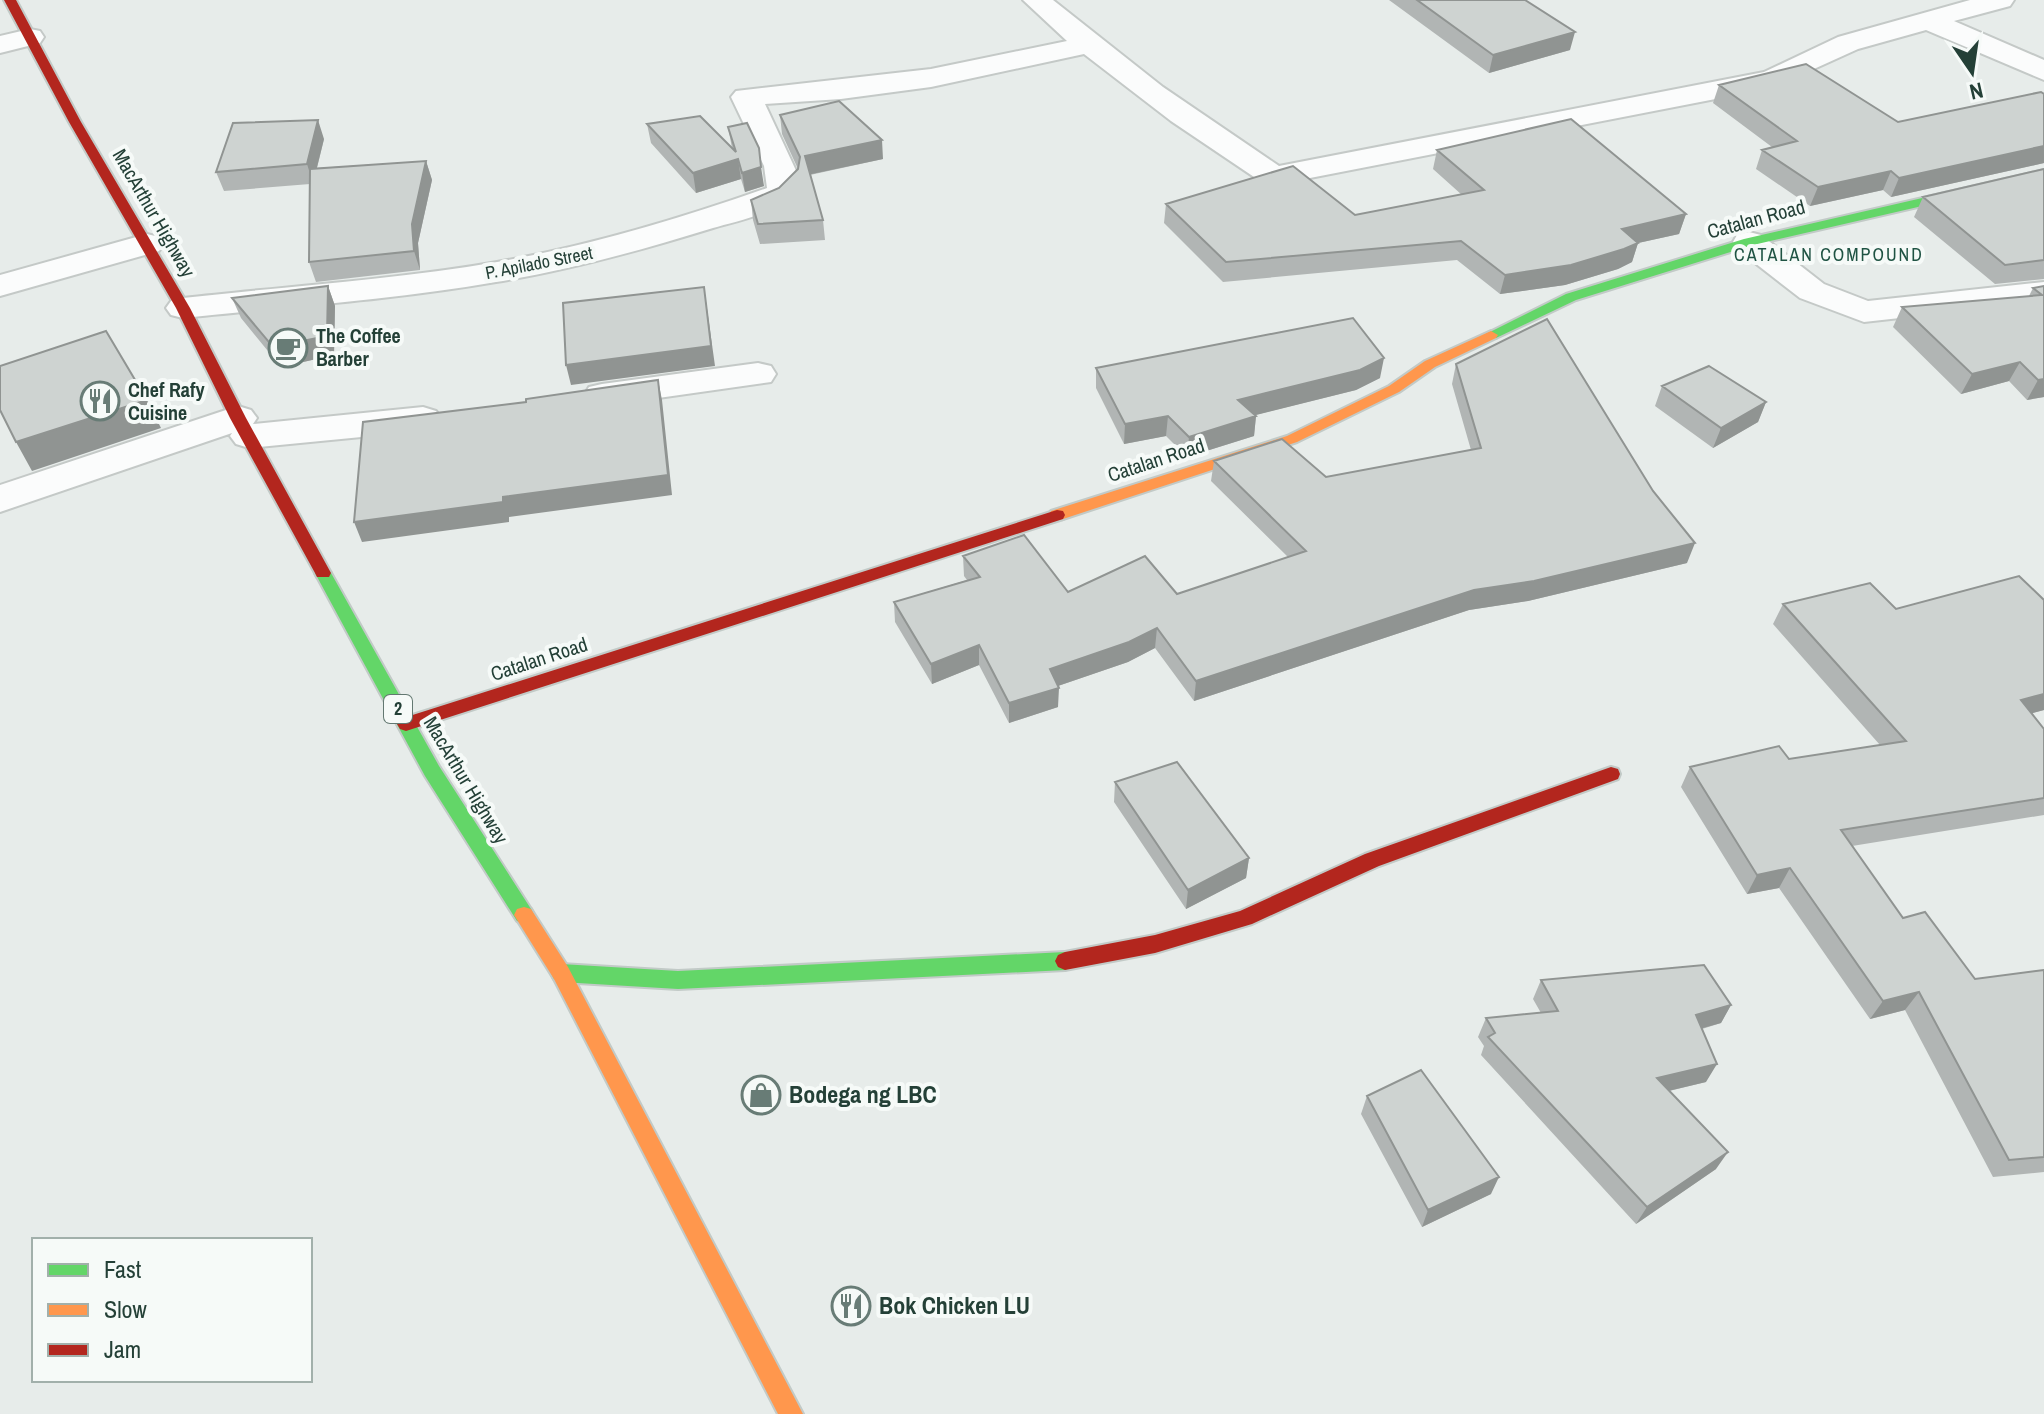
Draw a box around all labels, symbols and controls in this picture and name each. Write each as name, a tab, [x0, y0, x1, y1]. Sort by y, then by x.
north arrow	[1932, 32, 2012, 112]
text: N	[1967, 75, 1986, 108]
street label: MacArthur Highway	[107, 144, 203, 283]
street label: Catalan Road	[1704, 192, 1808, 245]
street label: P. Apilado Street	[483, 240, 595, 285]
district label: CATALAN COMPOUND	[1734, 242, 1924, 267]
place label: The Coffee Barber	[316, 322, 401, 372]
cafe icon: The Coffee Barber	[267, 327, 309, 369]
place label: Chef Rafy Cuisine	[128, 376, 205, 426]
restaurant icon: Chef Rafy Cuisine	[79, 380, 121, 422]
street label: Catalan Road	[1104, 431, 1208, 488]
street label: Catalan Road	[487, 630, 591, 687]
road number: 2	[384, 695, 412, 723]
street label: MacArthur Highway	[418, 711, 515, 849]
shop icon: Bodega ng LBC	[740, 1074, 782, 1116]
place label: Bodega ng LBC	[789, 1078, 937, 1110]
legend	[32, 1238, 312, 1382]
text: Fast	[104, 1253, 142, 1285]
restaurant icon: Bok Chicken LU	[830, 1285, 872, 1327]
place label: Bok Chicken LU	[879, 1289, 1030, 1321]
text: Slow	[104, 1293, 147, 1325]
text: Jam	[104, 1333, 141, 1365]

